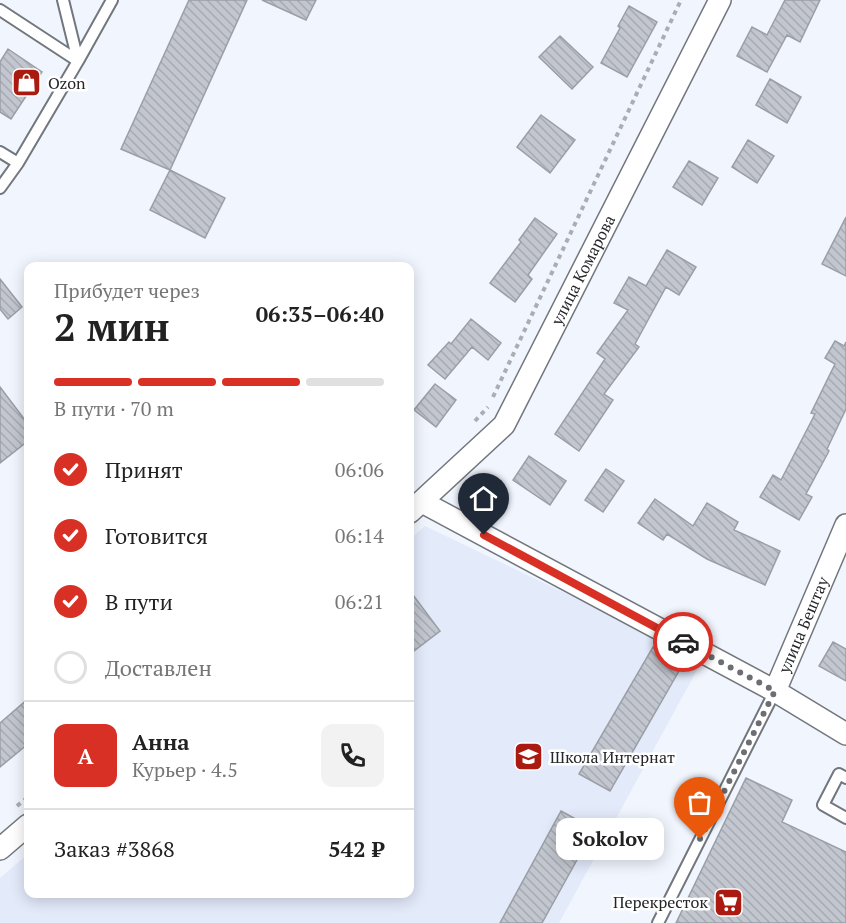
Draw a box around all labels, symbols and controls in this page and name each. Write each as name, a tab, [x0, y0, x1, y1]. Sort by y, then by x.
shop icon: Ozon	[11, 67, 43, 99]
place label: Ozon	[48, 72, 86, 94]
street label: улица Комарова	[545, 211, 620, 330]
text: Прибудет через	[54, 277, 200, 304]
text: 06:35–06:40	[256, 299, 384, 328]
text: 2 мин	[54, 300, 170, 352]
text: В пути · 70 m	[54, 395, 174, 422]
icon: check	[54, 453, 87, 486]
text: Принят	[105, 455, 183, 484]
text: 06:06	[335, 456, 384, 483]
pin	[458, 473, 509, 535]
icon: home	[467, 482, 500, 515]
icon: check	[54, 519, 87, 552]
text: Готовится	[105, 521, 208, 550]
text: 06:14	[335, 522, 384, 549]
street label: улица Бештау	[773, 572, 834, 677]
icon: check	[54, 585, 87, 618]
text: В пути	[105, 587, 173, 616]
text: 06:21	[335, 588, 384, 615]
courier	[653, 612, 713, 672]
icon: car	[667, 626, 700, 659]
text: Доставлен	[105, 653, 212, 682]
button: phone	[321, 724, 384, 787]
text: Анна	[132, 727, 190, 756]
text: А	[77, 741, 94, 770]
school or university icon: Школа Интернат	[513, 741, 545, 773]
place label: Школа Интернат	[550, 746, 675, 768]
text: Курьер · 4.5	[132, 756, 238, 783]
pin	[674, 777, 725, 839]
icon: bag	[683, 786, 716, 819]
callout: Sokolov	[556, 818, 664, 860]
text: Sokolov	[572, 825, 648, 852]
text: Заказ #3868	[54, 834, 175, 863]
text: 542 ₽	[328, 834, 384, 863]
supermarket icon: Перекресток	[713, 886, 745, 918]
place label: Перекресток	[613, 891, 708, 913]

